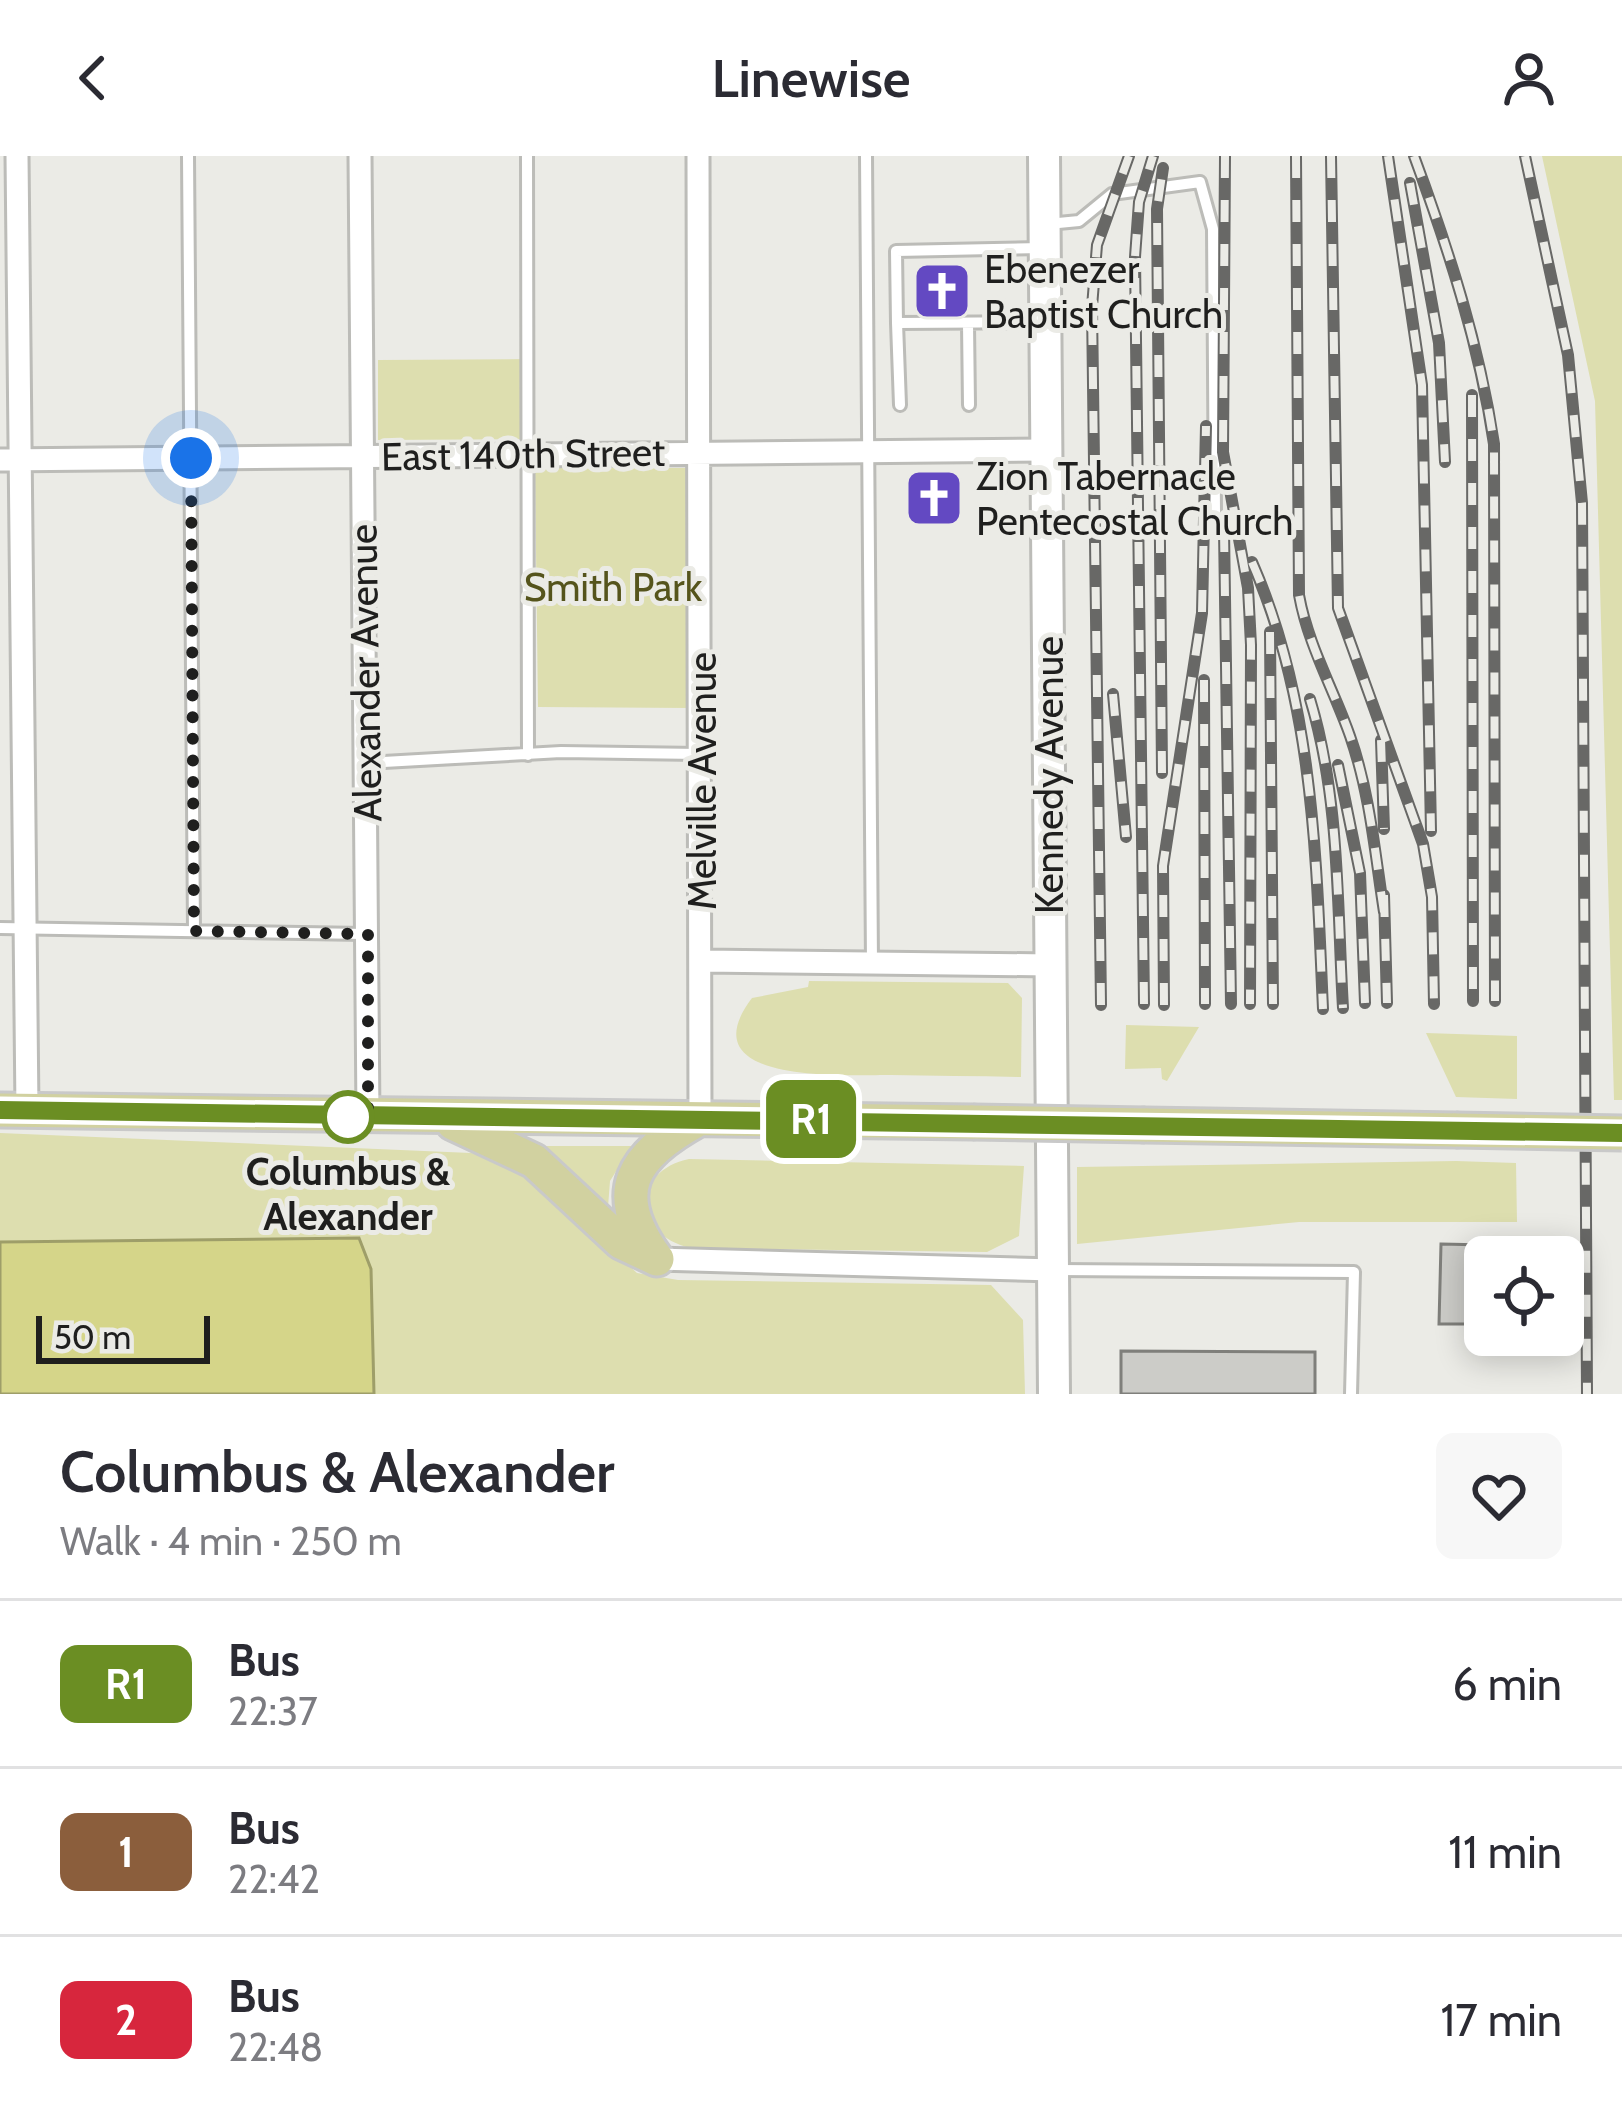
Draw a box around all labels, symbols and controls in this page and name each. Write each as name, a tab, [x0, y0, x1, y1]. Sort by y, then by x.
icon: back	[60, 45, 126, 111]
text: Linewise	[711, 45, 911, 111]
icon: person	[1496, 45, 1562, 111]
place label: Ebenezer Baptist Church	[984, 245, 1223, 338]
church icon: Ebenezer Baptist Church	[911, 260, 973, 322]
your location	[161, 428, 221, 488]
street label: East 140th Street	[381, 428, 665, 480]
place label: Zion Tabernacle Pentecostal Church	[976, 452, 1293, 545]
church icon: Zion Tabernacle Pentecostal Church	[903, 467, 965, 529]
street label: Alexander Avenue	[338, 524, 392, 822]
park label: Smith Park	[524, 563, 703, 611]
street label: Kennedy Avenue	[1025, 636, 1073, 914]
street label: Melville Avenue	[678, 652, 726, 910]
line badge: R1	[757, 1080, 865, 1158]
marker: Columbus & Alexander	[323, 1092, 373, 1142]
text: R1	[790, 1093, 832, 1145]
place label: Columbus & Alexander	[246, 1147, 451, 1240]
map controls	[1464, 1236, 1584, 1356]
button: locate	[1464, 1236, 1584, 1356]
scale bar	[36, 1310, 210, 1363]
text: 50 m	[54, 1317, 131, 1357]
button: heart	[1436, 1433, 1562, 1559]
text: Columbus & Alexander	[60, 1437, 615, 1506]
text: Walk · 4 min · 250 m	[60, 1517, 402, 1565]
text: Bus	[228, 1633, 300, 1687]
text: 6 min	[1452, 1657, 1562, 1711]
text: R1	[105, 1658, 147, 1710]
text: 22:37	[228, 1687, 318, 1735]
text: Bus	[228, 1801, 300, 1855]
text: 11 min	[1448, 1825, 1562, 1879]
text: 1	[118, 1826, 134, 1878]
text: 22:42	[228, 1855, 320, 1903]
text: Bus	[228, 1969, 300, 2023]
text: 17 min	[1440, 1993, 1562, 2047]
text: 2	[115, 1994, 137, 2046]
text: 22:48	[228, 2023, 323, 2071]

